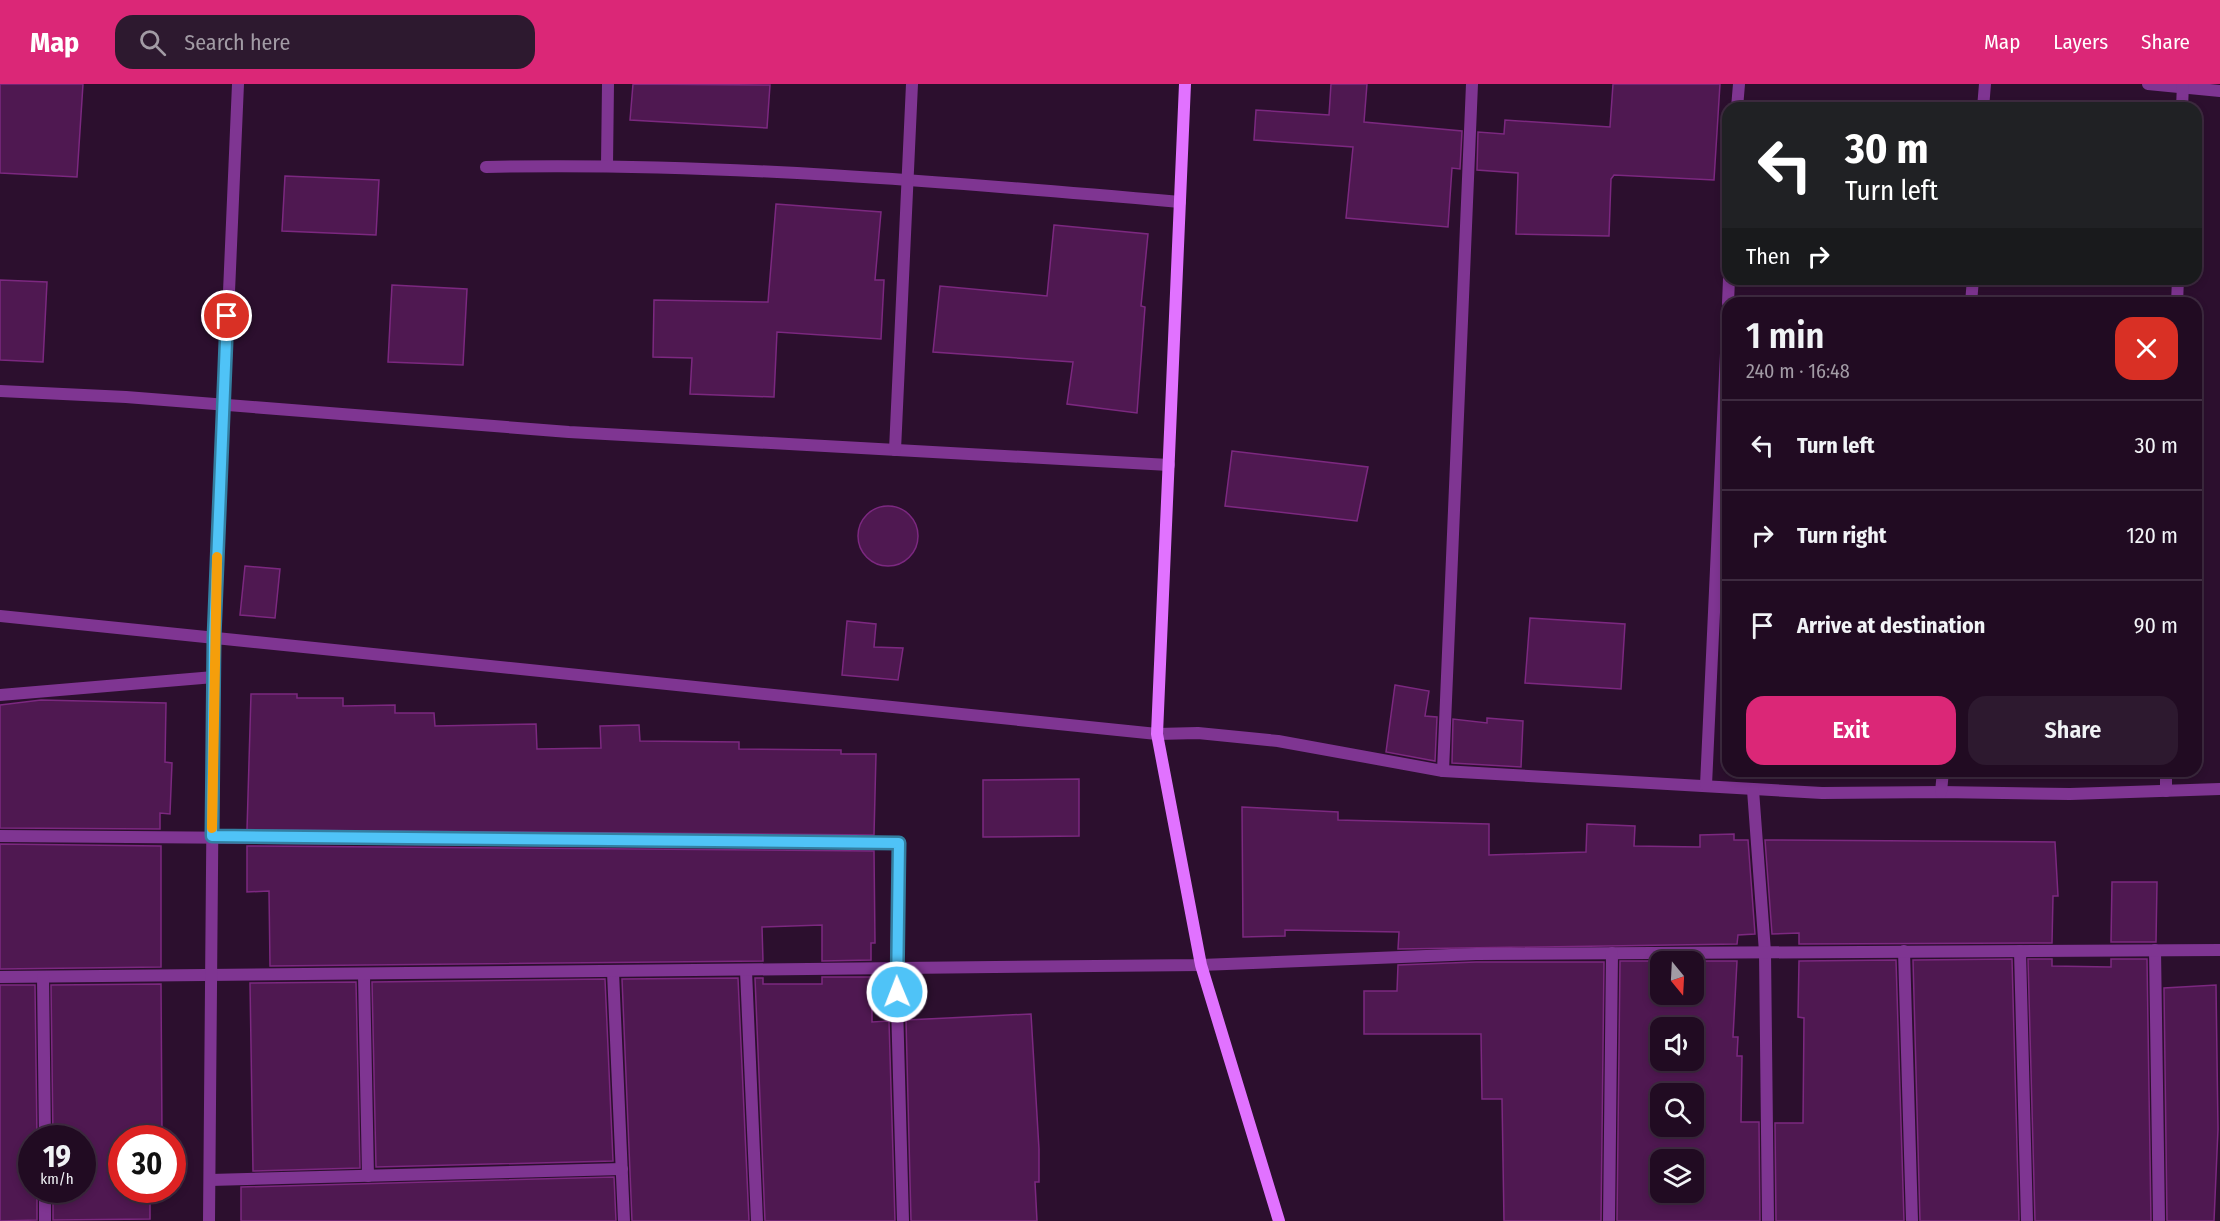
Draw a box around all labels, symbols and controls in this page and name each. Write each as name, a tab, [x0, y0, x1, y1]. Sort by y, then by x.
search box	[115, 15, 535, 69]
text: Map	[30, 26, 79, 59]
icon: search	[136, 26, 169, 59]
text: Search here	[184, 29, 290, 56]
text: Map	[1984, 29, 2020, 55]
text: Layers	[2053, 29, 2108, 55]
text: Share	[2141, 29, 2190, 55]
text: 30 m	[1845, 124, 1929, 174]
icon: left	[1746, 126, 1824, 204]
text: Turn left	[1845, 175, 1938, 207]
icon: right	[1802, 240, 1835, 273]
text: Then	[1746, 243, 1790, 270]
pin	[201, 290, 252, 341]
icon: arrive	[210, 299, 243, 332]
text: 1 min	[1746, 314, 1824, 358]
button: close	[2115, 317, 2178, 380]
text: 240 m · 16:48	[1746, 359, 1850, 383]
icon: left	[1746, 429, 1779, 462]
text: Turn left	[1797, 432, 1875, 459]
text: 30 m	[2135, 432, 2178, 459]
icon: right	[1746, 519, 1779, 552]
text: Turn right	[1797, 522, 1886, 549]
text: 120 m	[2126, 522, 2178, 549]
icon: arrive	[1746, 609, 1779, 642]
text: Arrive at destination	[1797, 612, 1985, 639]
text: 90 m	[2134, 612, 2178, 639]
button: Exit	[1746, 696, 1956, 765]
button: Share	[1968, 696, 2178, 765]
north arrow	[1650, 951, 1704, 1005]
map controls	[1650, 951, 1704, 1203]
position arrow	[865, 960, 929, 1024]
button: sound	[1650, 1017, 1704, 1071]
button: search	[1650, 1083, 1704, 1137]
speed limit sign: 30	[108, 1125, 186, 1203]
text: 19	[43, 1139, 71, 1175]
button: layers	[1650, 1149, 1704, 1203]
text: km/h	[40, 1170, 74, 1188]

